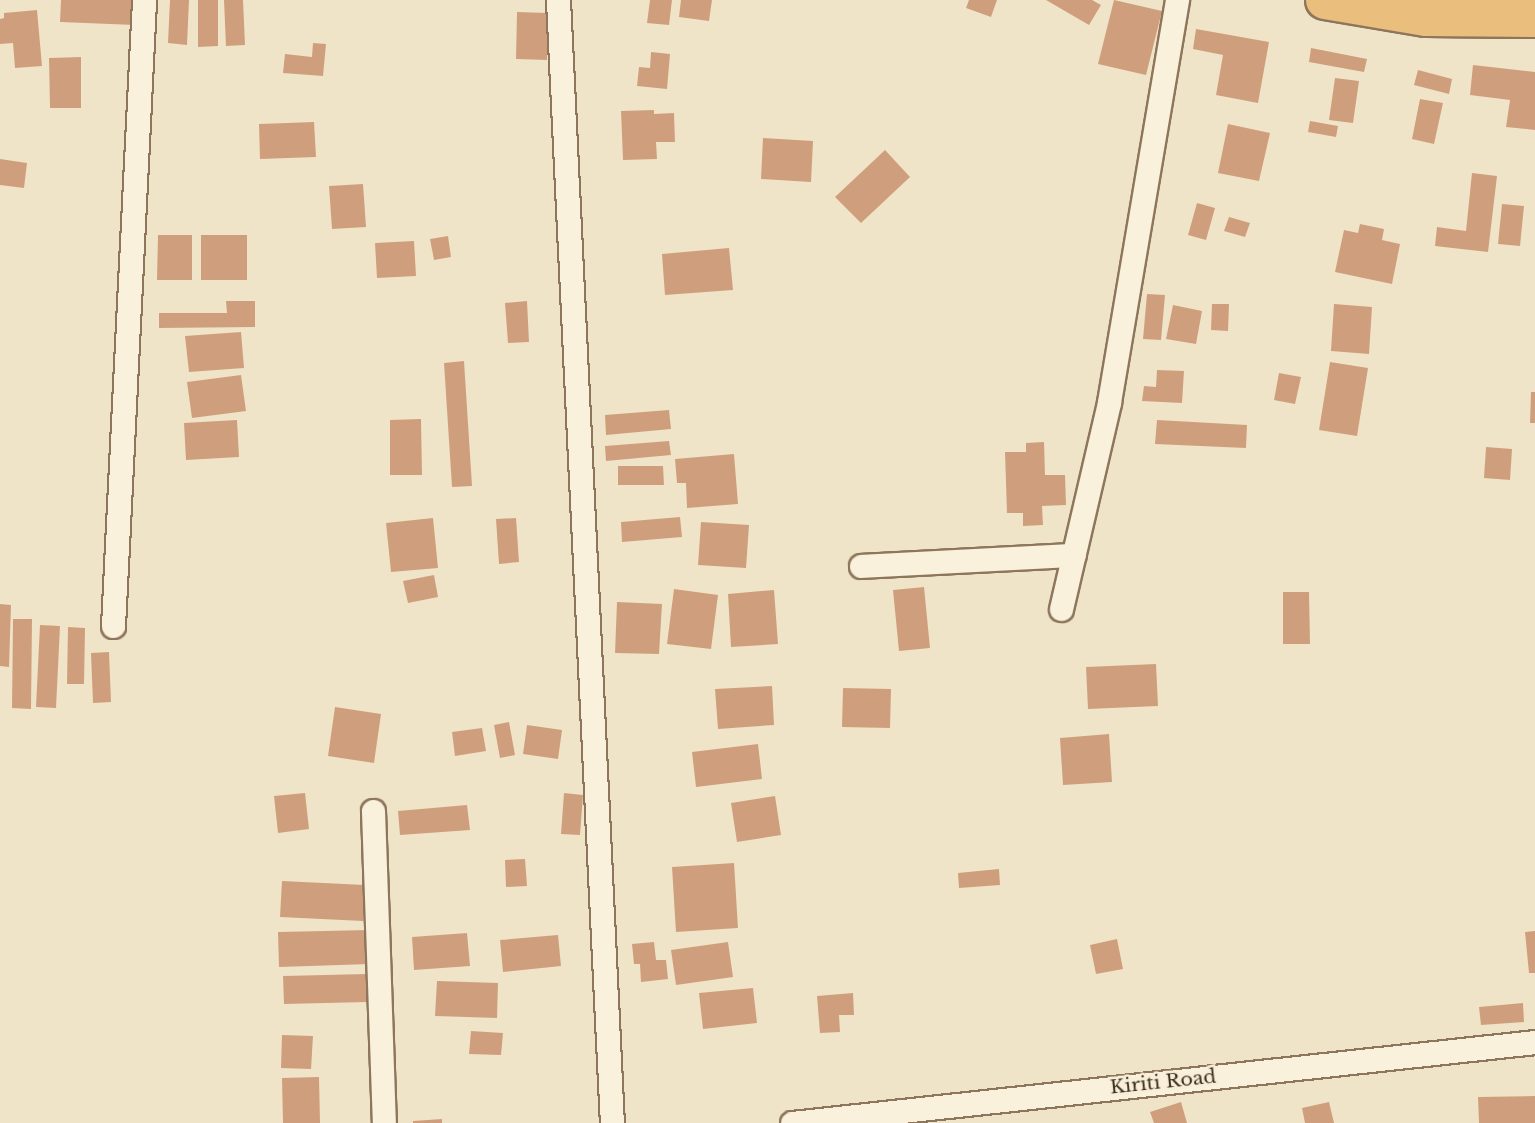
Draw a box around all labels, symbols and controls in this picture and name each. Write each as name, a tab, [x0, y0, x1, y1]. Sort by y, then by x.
street label: Kiriti Road	[1109, 1065, 1217, 1099]

